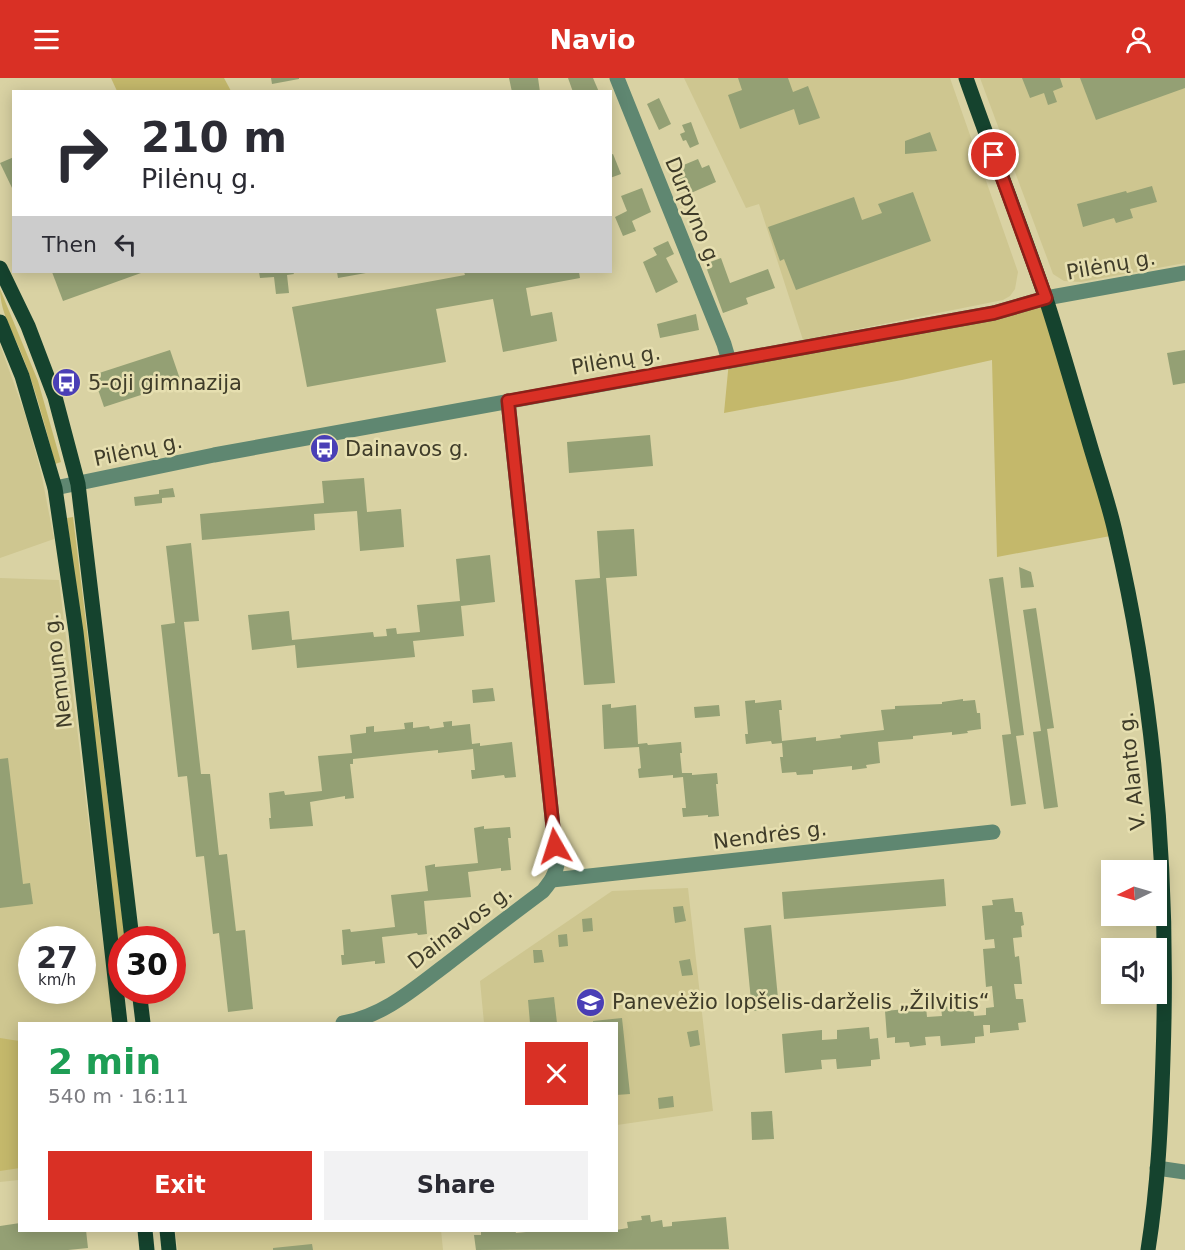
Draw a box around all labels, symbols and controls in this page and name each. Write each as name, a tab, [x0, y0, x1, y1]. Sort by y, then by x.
icon: menu	[30, 23, 63, 56]
icon: person	[1122, 23, 1155, 56]
text: Navio	[549, 24, 636, 55]
text: 210 m	[141, 113, 287, 162]
icon: right	[42, 114, 120, 192]
pin	[968, 129, 1019, 180]
icon: arrive	[977, 138, 1010, 171]
street label: Durpyno g.	[660, 153, 726, 271]
text: Pilėnų g.	[141, 163, 257, 194]
icon: left	[109, 228, 142, 261]
text: Then	[42, 232, 97, 257]
street label: Pilėnų g.	[1065, 245, 1157, 285]
street label: Pilėnų g.	[570, 340, 662, 380]
bus stop icon: 5-oji gimnazija	[51, 367, 83, 399]
place label: 5-oji gimnazija	[88, 371, 242, 395]
street label: Pilėnų g.	[91, 429, 185, 471]
bus stop icon: Dainavos g.	[308, 433, 340, 465]
place label: Dainavos g.	[345, 437, 469, 461]
street label: Nemuno g.	[39, 612, 77, 730]
street label: V. Alanto g.	[1114, 710, 1150, 832]
position arrow	[523, 814, 587, 878]
street label: Nendrės g.	[712, 816, 828, 854]
north arrow	[1101, 860, 1167, 926]
map controls	[1101, 860, 1167, 1004]
street label: Dainavos g.	[403, 880, 517, 974]
speed limit sign: 30	[108, 926, 186, 1004]
button: sound	[1101, 938, 1167, 1004]
text: 27	[36, 940, 78, 975]
text: km/h	[38, 971, 76, 989]
school or university icon: Panevėžio lopšelis-darželis „Žilvitis“	[575, 986, 607, 1018]
place label: Panevėžio lopšelis-darželis „Žilvitis“	[612, 989, 990, 1014]
text: 2 min	[48, 1041, 161, 1082]
button: close	[525, 1042, 588, 1105]
text: 540 m · 16:11	[48, 1084, 189, 1108]
button: Exit	[48, 1151, 312, 1220]
button: Share	[324, 1151, 588, 1220]

